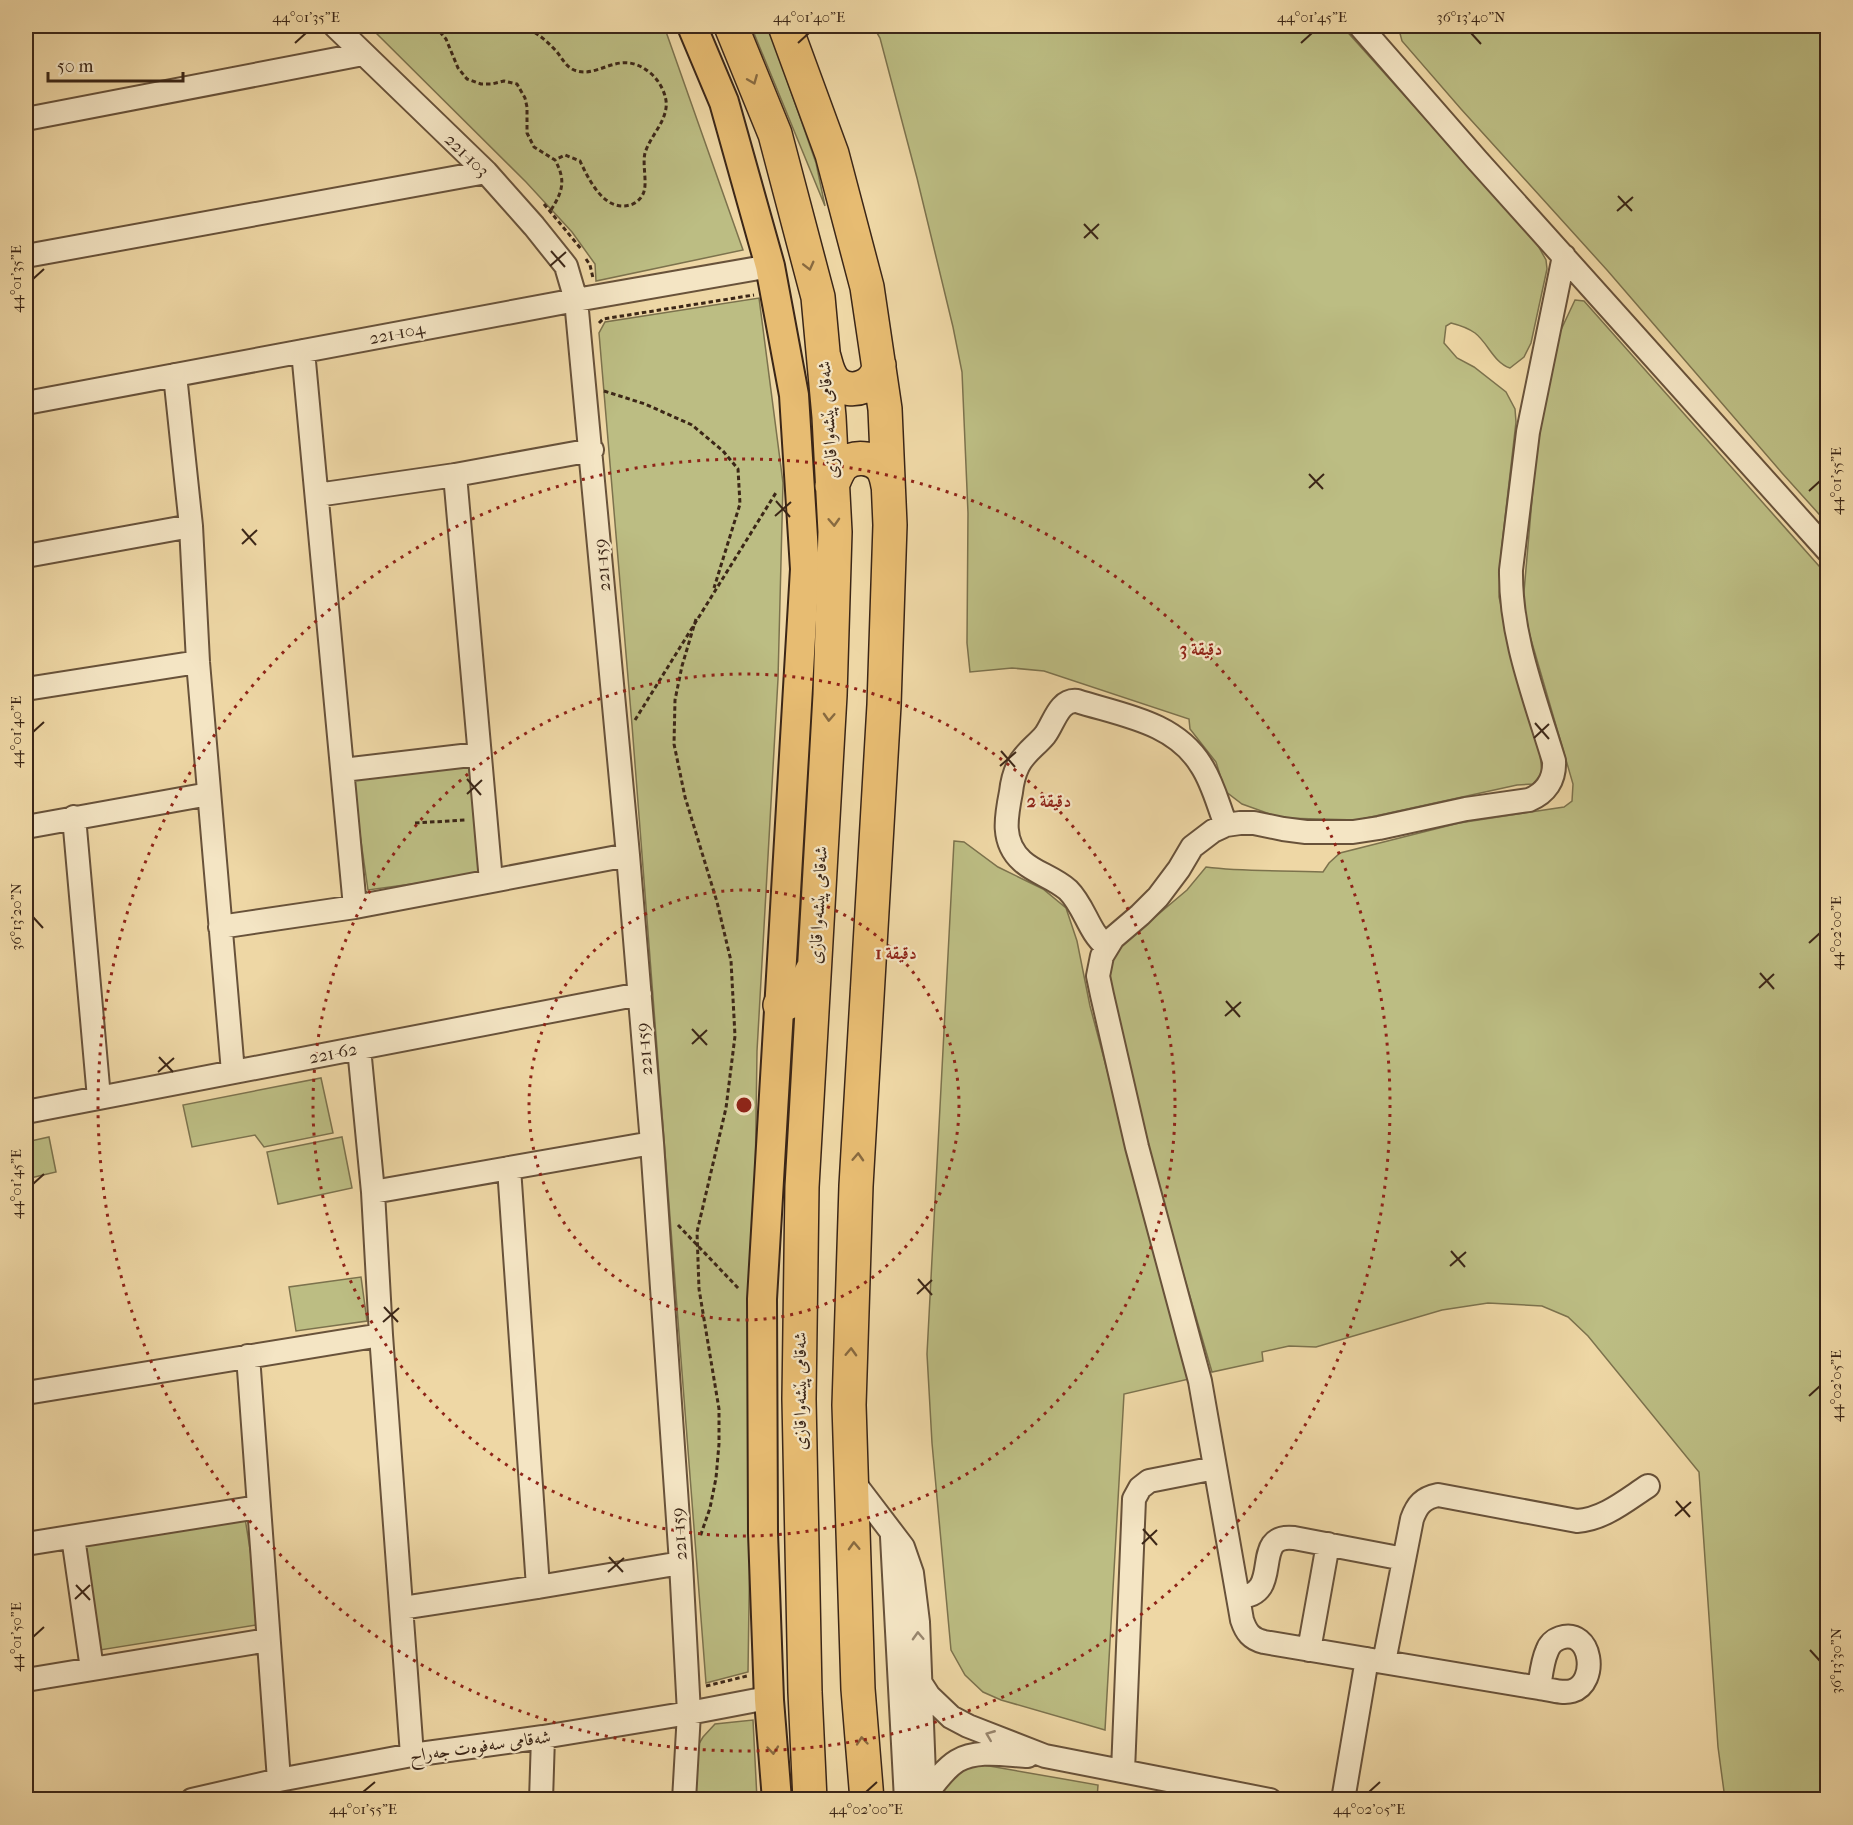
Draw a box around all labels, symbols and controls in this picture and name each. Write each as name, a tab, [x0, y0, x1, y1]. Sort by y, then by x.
text: 44°01'35"E	[272, 8, 340, 26]
text: 44°01'40"E	[773, 8, 845, 26]
text: 44°01'45"E	[1277, 8, 1347, 26]
text: 36°13'40"N	[1437, 8, 1506, 26]
scale bar	[48, 45, 183, 83]
text: 50 m	[57, 56, 94, 77]
one-way arrow	[746, 73, 758, 84]
street label: 221-103	[440, 129, 493, 181]
text: 44°01'35"E	[7, 245, 25, 313]
one-way arrow	[802, 261, 815, 271]
street label: 221-104	[367, 318, 427, 349]
street label: شەقامی پێشەوا قازی	[814, 360, 844, 480]
text: 44°01'55"E	[1827, 447, 1845, 515]
one-way arrow	[828, 518, 841, 527]
street label: 221-159	[590, 538, 615, 592]
text: 3 دقيقة	[1180, 639, 1222, 660]
text: 44°01'40"E	[7, 696, 25, 768]
one-way arrow	[823, 713, 836, 722]
text: 2 دقيقة	[1027, 791, 1071, 812]
street label: شەقامی پێشەوا قازی	[805, 845, 833, 965]
text: 36°13'20"N	[7, 883, 25, 951]
text: 44°02'00"E	[1827, 896, 1845, 970]
text: 1 دقيقة	[875, 943, 917, 964]
street label: 221-159	[632, 1022, 657, 1076]
street label: 221-62	[307, 1039, 359, 1068]
centre of rings	[734, 1095, 754, 1115]
text: 44°01'45"E	[7, 1149, 25, 1219]
one-way arrow	[851, 1152, 864, 1161]
street label: شەقامی پێشەوا قازی	[790, 1332, 812, 1450]
one-way arrow	[845, 1347, 857, 1356]
text: 44°02'05"E	[1827, 1350, 1845, 1422]
street label: 221-159	[667, 1507, 692, 1561]
one-way arrow	[847, 1542, 860, 1551]
text: 44°01'50"E	[7, 1602, 25, 1672]
text: 36°13'30"N	[1827, 1627, 1845, 1694]
one-way arrow	[912, 1632, 925, 1641]
street label: شەقامی سەفوەت جەراح	[408, 1726, 553, 1772]
one-way arrow	[985, 1730, 996, 1742]
one-way arrow	[856, 1737, 869, 1746]
one-way arrow	[766, 1745, 779, 1754]
text: 44°01'55"E	[329, 1800, 397, 1818]
text: 44°02'00"E	[829, 1800, 903, 1818]
text: 44°02'05"E	[1333, 1800, 1405, 1818]

